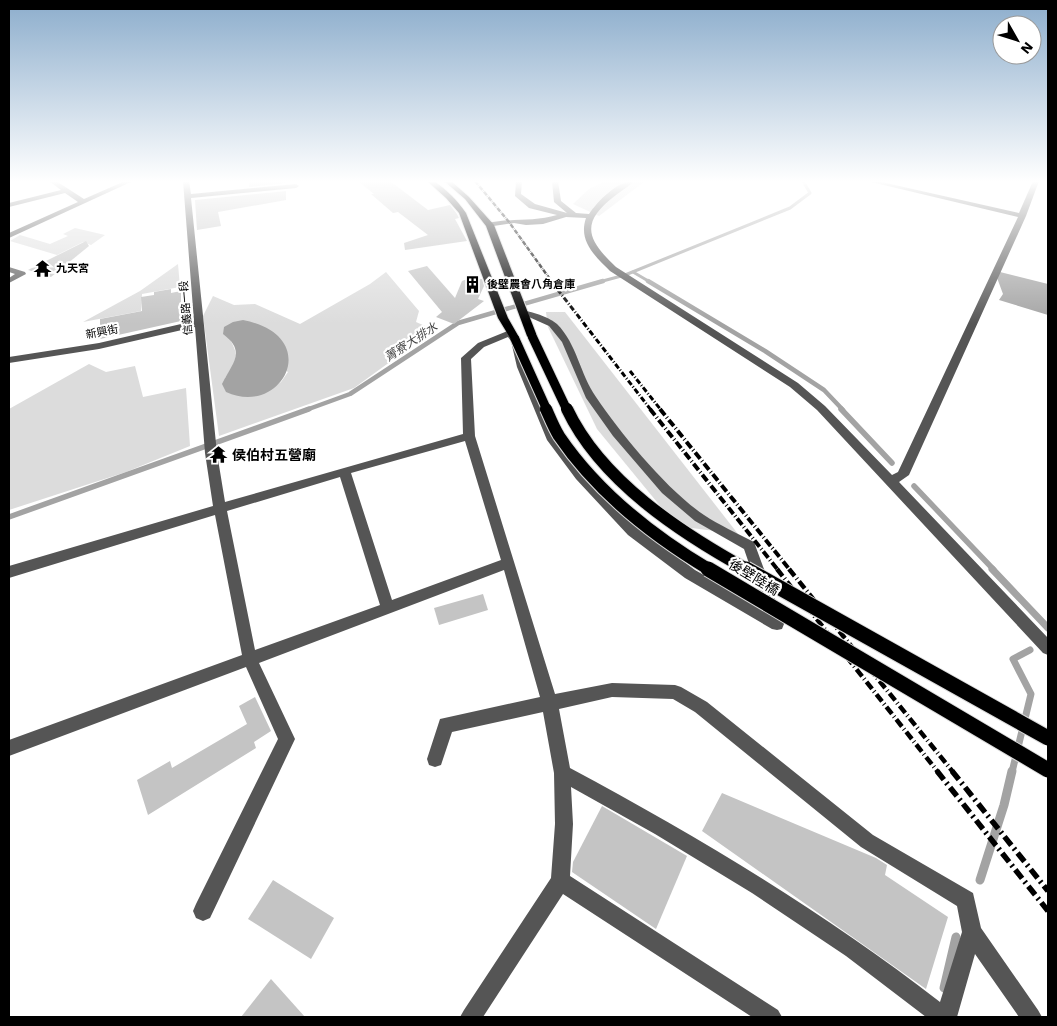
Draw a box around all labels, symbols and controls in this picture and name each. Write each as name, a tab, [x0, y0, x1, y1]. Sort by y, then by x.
north arrow	[992, 15, 1042, 65]
text: N	[1018, 39, 1037, 57]
temple icon: 九天宮	[32, 258, 52, 278]
place label: 九天宮	[56, 262, 89, 275]
building icon: 後壁農會八角倉庫	[463, 274, 483, 294]
place label: 後壁農會八角倉庫	[487, 278, 575, 291]
street label: 信義路一段	[177, 280, 195, 336]
water label: 菁寮大排水	[382, 319, 441, 364]
street label: 新興街	[85, 322, 119, 342]
temple icon: 侯伯村五營廟	[208, 445, 228, 465]
place label: 侯伯村五營廟	[232, 447, 316, 463]
street label: 後壁陸橋	[726, 556, 782, 598]

